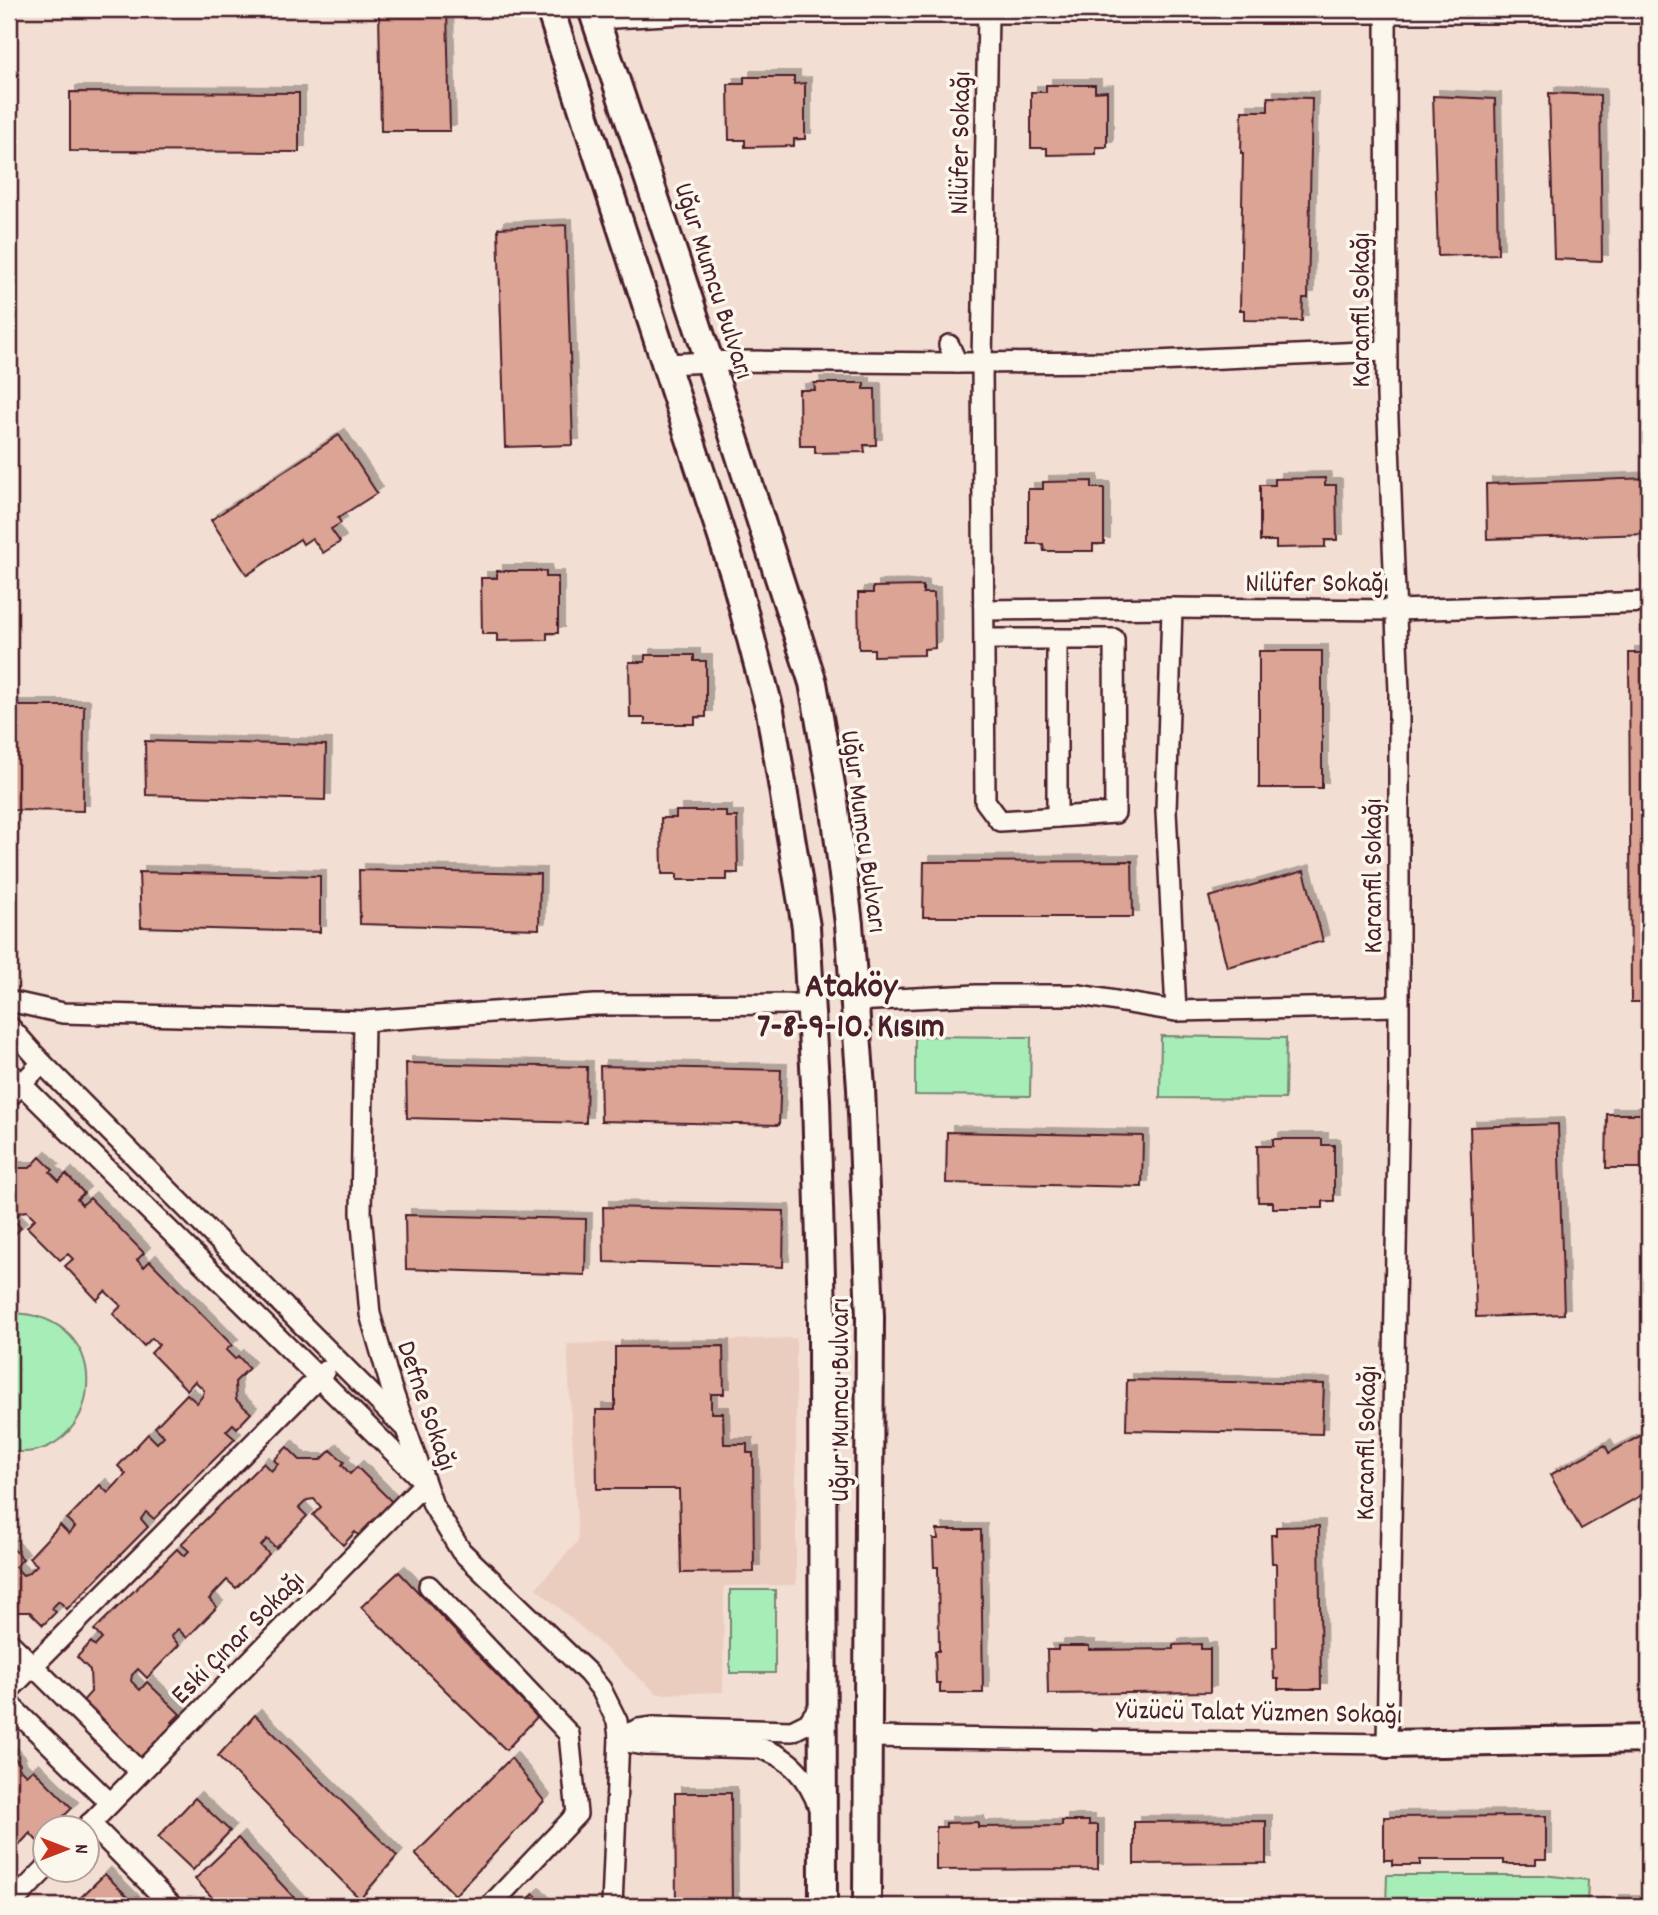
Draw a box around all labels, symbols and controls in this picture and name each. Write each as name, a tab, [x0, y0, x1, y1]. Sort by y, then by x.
street label: Nilüfer Sokağı	[942, 71, 984, 215]
street label: Uğur Mumcu Bulvarı	[661, 178, 762, 385]
street label: Karanfil Sokağı	[1344, 232, 1384, 388]
street label: Nilüfer Sokağı	[1245, 566, 1389, 606]
street label: Uğur Mumcu Bulvarı	[827, 728, 895, 936]
street label: Karanfil Sokağı	[1356, 798, 1396, 954]
district label: Ataköy 7-8-9-10. Kısım	[757, 964, 945, 1054]
street label: Uğur Mumcu Bulvarı	[823, 1298, 863, 1502]
street label: Defne Sokağı	[383, 1336, 465, 1477]
street label: Karanfil Sokağı	[1348, 1365, 1390, 1521]
street label: Eski Çınar Sokağı	[163, 1563, 316, 1716]
street label: Yüzücü Talat Yüzmen Sokağı	[1115, 1693, 1402, 1737]
north arrow	[32, 1814, 102, 1884]
text: N	[66, 1844, 93, 1854]

